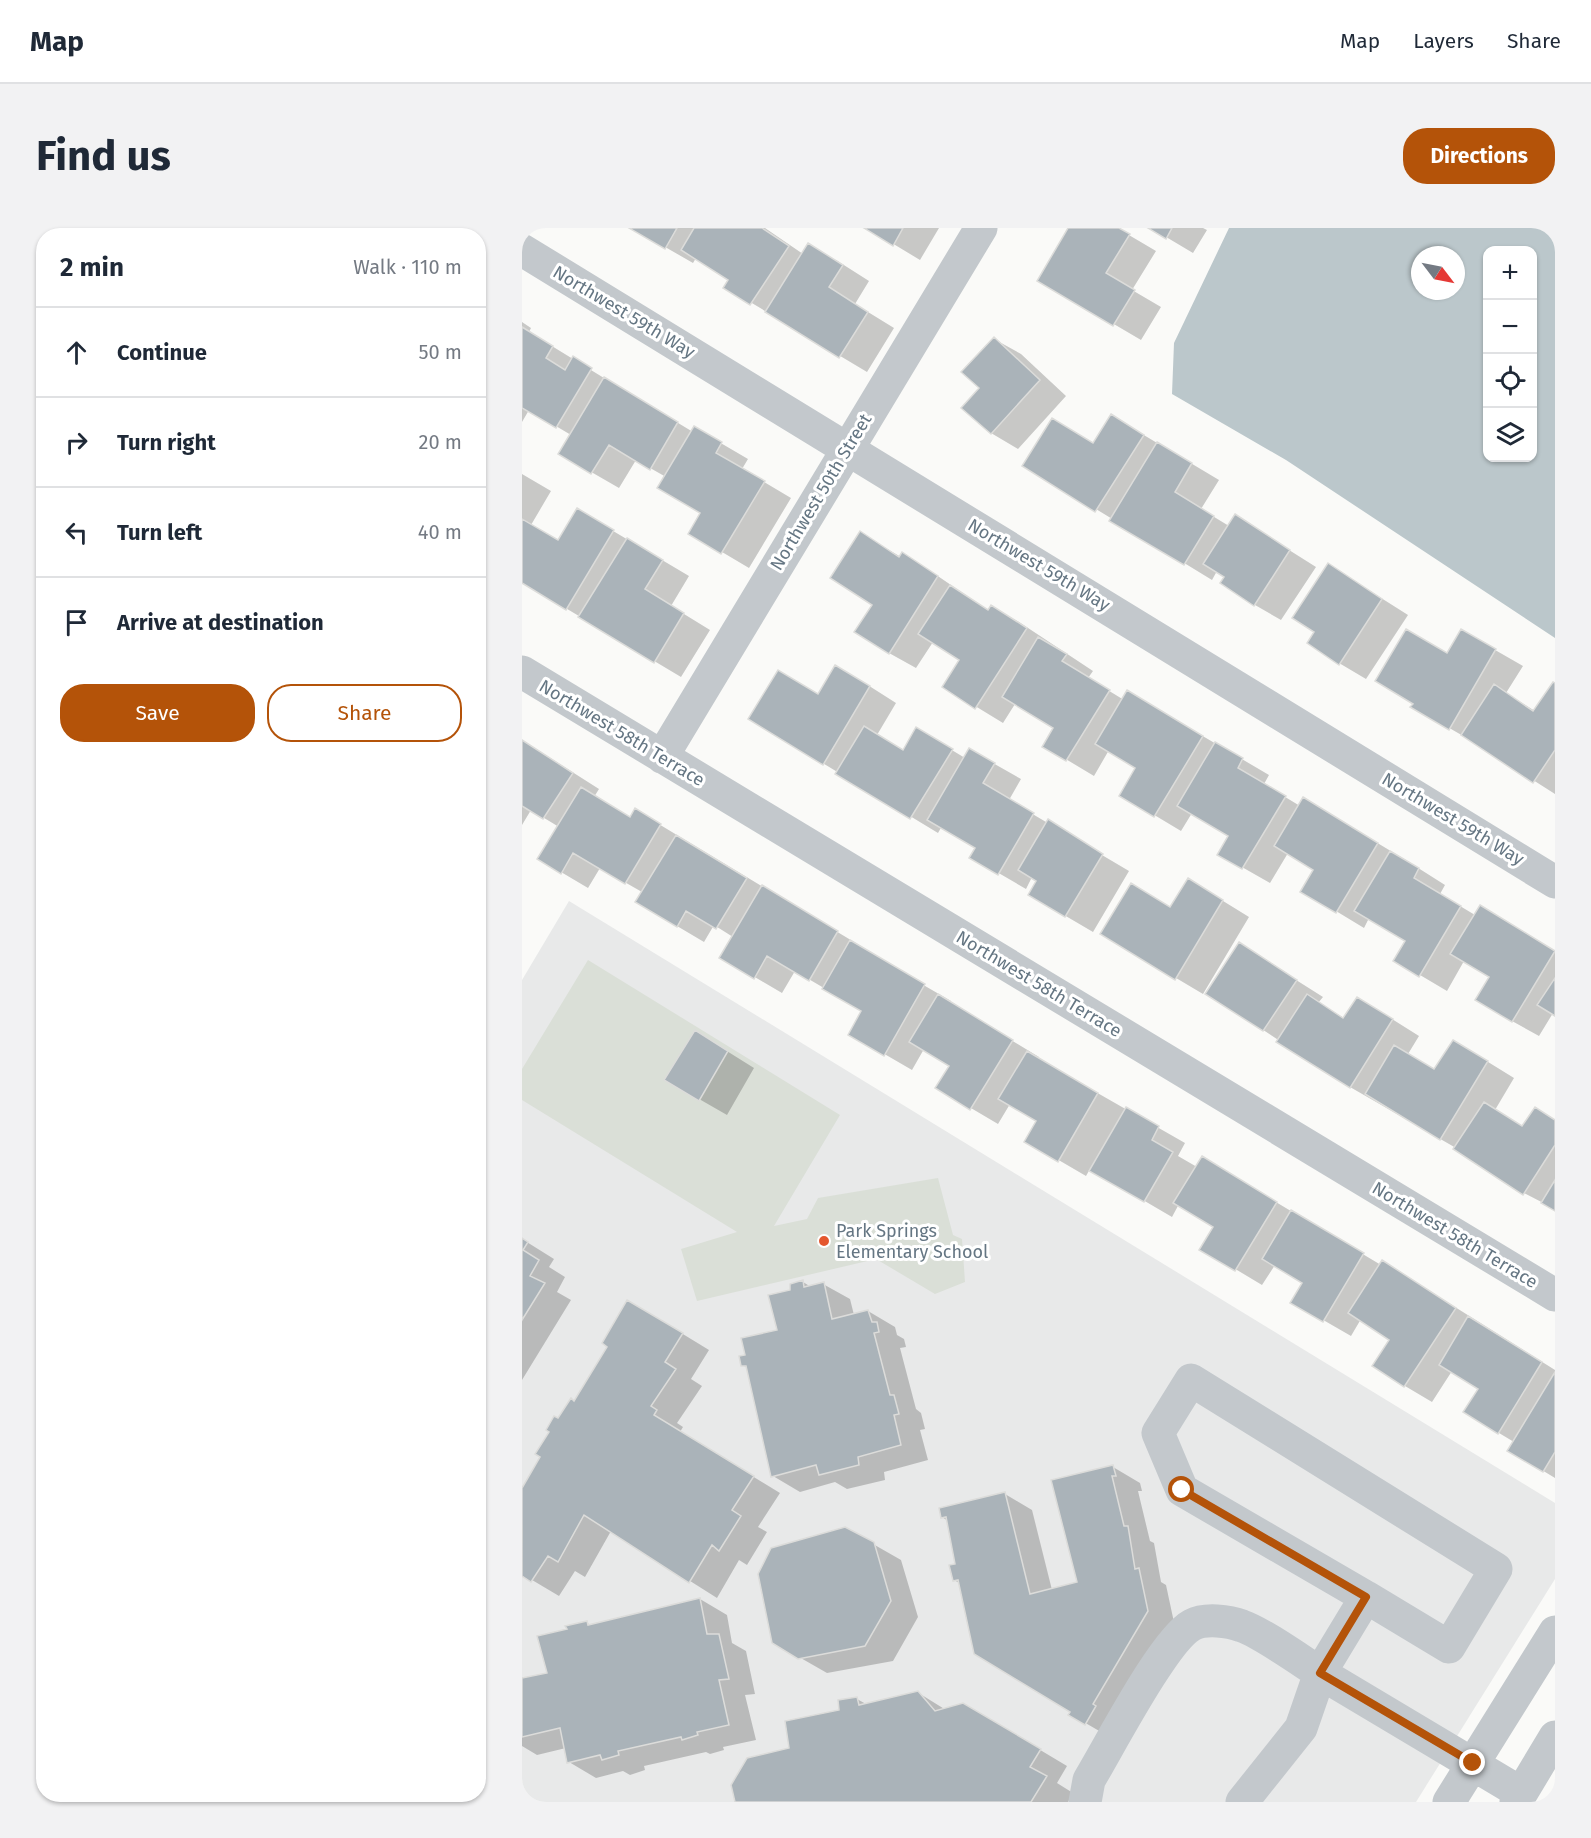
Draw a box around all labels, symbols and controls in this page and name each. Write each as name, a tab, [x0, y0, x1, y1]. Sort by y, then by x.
text: Map	[30, 25, 84, 58]
text: Map	[1340, 28, 1380, 54]
text: Layers	[1413, 28, 1474, 54]
text: Share	[1507, 28, 1561, 54]
button: Directions	[1403, 128, 1555, 184]
text: Find us	[36, 131, 171, 181]
north arrow	[1411, 246, 1465, 300]
map controls	[1483, 246, 1537, 462]
button: +	[1483, 246, 1537, 300]
text: 2 min	[60, 252, 124, 283]
text: Walk · 110 m	[353, 255, 462, 279]
street label: Northwest 59th Way	[549, 261, 699, 363]
button: −	[1483, 300, 1537, 354]
icon: ahead	[60, 336, 93, 369]
text: Continue	[117, 339, 207, 366]
text: 50 m	[418, 340, 462, 364]
button: locate	[1483, 354, 1537, 408]
button: layers	[1483, 408, 1537, 462]
street label: Northwest 50th Street	[765, 409, 877, 574]
icon: right	[60, 426, 93, 459]
text: Turn right	[117, 429, 216, 456]
text: 20 m	[419, 430, 462, 454]
street label: Northwest 59th Way	[964, 514, 1114, 616]
icon: left	[60, 516, 93, 549]
text: Turn left	[117, 519, 202, 546]
text: 40 m	[418, 520, 462, 544]
icon: arrive	[60, 606, 93, 639]
text: Arrive at destination	[117, 609, 324, 636]
street label: Northwest 58th Terrace	[535, 675, 709, 791]
button: Save	[60, 684, 255, 742]
button: Share	[267, 684, 462, 742]
street label: Northwest 59th Way	[1378, 768, 1528, 870]
street label: Northwest 58th Terrace	[952, 926, 1126, 1042]
street label: Northwest 58th Terrace	[1368, 1177, 1542, 1293]
place label: Park Springs Elementary School	[836, 1220, 988, 1263]
marker: Park Springs Elementary School	[817, 1234, 831, 1248]
route start	[1168, 1476, 1194, 1502]
route end	[1459, 1749, 1485, 1775]

